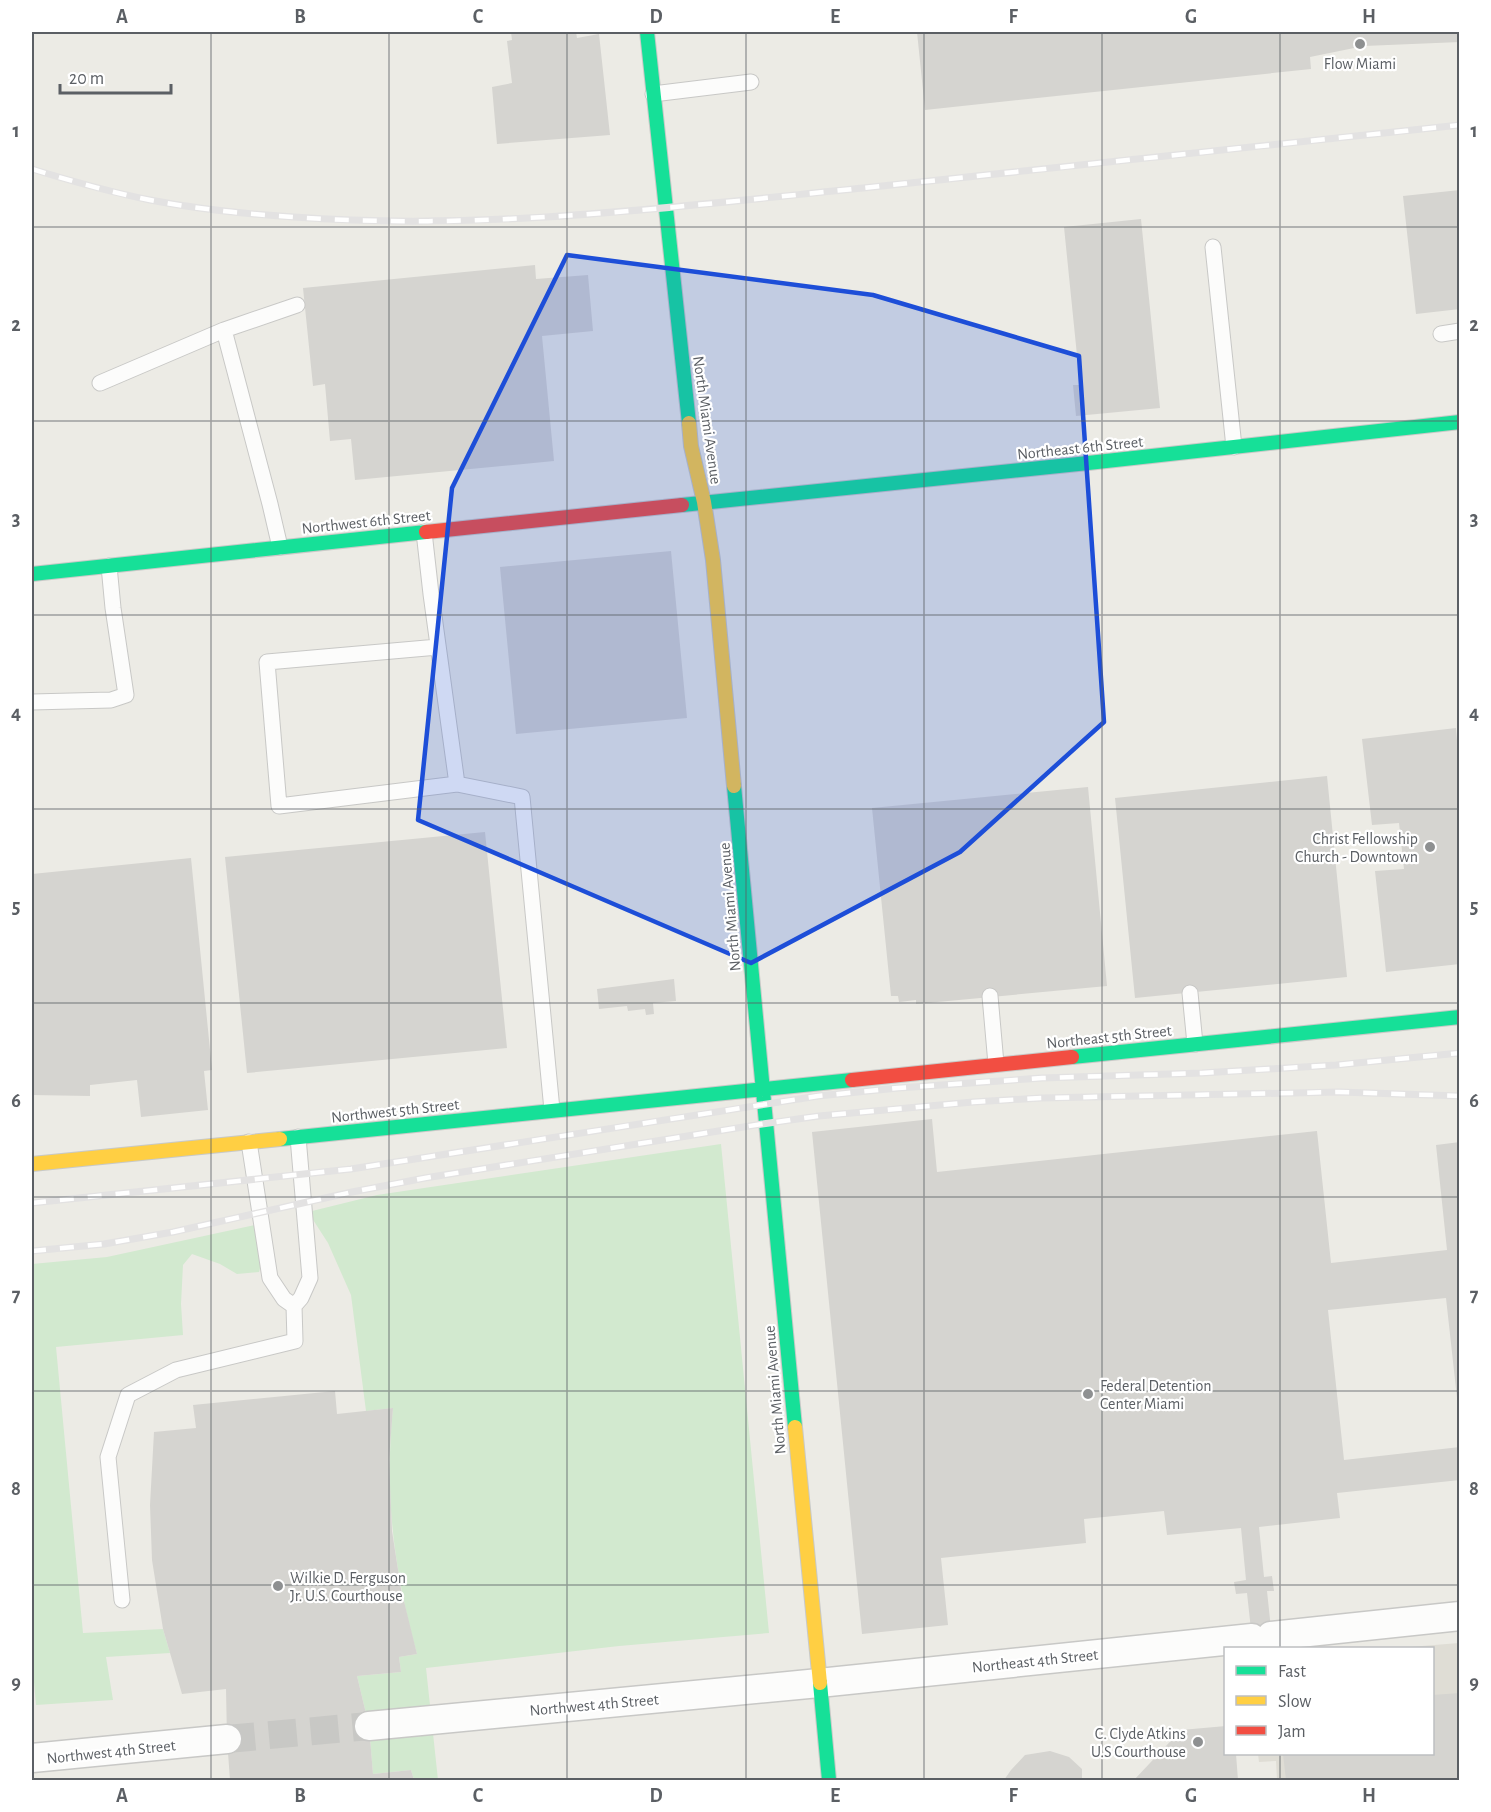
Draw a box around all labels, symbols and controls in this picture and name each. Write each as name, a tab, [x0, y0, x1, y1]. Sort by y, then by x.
text: A	[116, 7, 128, 27]
text: B	[294, 7, 306, 27]
text: C	[473, 7, 484, 27]
text: D	[649, 7, 663, 27]
text: E	[830, 7, 840, 27]
text: F	[1008, 7, 1018, 27]
text: G	[1185, 7, 1197, 27]
text: H	[1362, 7, 1376, 27]
marker: Flow Miami	[1353, 37, 1367, 51]
place label: Flow Miami	[1324, 56, 1396, 72]
scale bar	[60, 57, 171, 95]
text: 20 m	[69, 70, 104, 88]
text: 1	[12, 121, 20, 141]
text: 1	[1470, 121, 1478, 141]
text: 2	[11, 315, 21, 335]
text: 2	[1469, 315, 1479, 335]
street label: North Miami Avenue	[690, 355, 724, 485]
street label: Northeast 6th Street	[1016, 433, 1144, 463]
street label: Northwest 6th Street	[301, 507, 431, 537]
text: 3	[12, 509, 20, 529]
text: 3	[1470, 509, 1478, 529]
text: 4	[11, 703, 21, 723]
text: 4	[1469, 703, 1479, 723]
place label: Christ Fellowship Church - Downtown	[1295, 831, 1418, 865]
marker: Christ Fellowship Church - Downtown	[1423, 840, 1437, 854]
street label: North Miami Avenue	[716, 842, 744, 972]
text: 5	[12, 897, 20, 917]
text: 5	[1470, 897, 1478, 917]
street label: Northeast 5th Street	[1046, 1022, 1172, 1052]
text: 6	[11, 1091, 21, 1111]
text: 6	[1469, 1091, 1479, 1111]
street label: Northwest 5th Street	[330, 1096, 460, 1126]
text: 7	[12, 1285, 21, 1305]
text: 7	[1470, 1285, 1479, 1305]
street label: North Miami Avenue	[761, 1325, 789, 1455]
place label: Federal Detention Center Miami	[1100, 1378, 1212, 1412]
marker: Federal Detention Center Miami	[1081, 1387, 1095, 1401]
text: 8	[11, 1479, 21, 1499]
text: 8	[1469, 1479, 1479, 1499]
place label: Wilkie D. Ferguson Jr. U.S. Courthouse	[290, 1570, 406, 1604]
marker: Wilkie D. Ferguson Jr. U.S. Courthouse	[271, 1579, 285, 1593]
street label: Northeast 4th Street	[971, 1646, 1099, 1676]
legend	[1224, 1647, 1434, 1755]
text: Fast	[1278, 1663, 1306, 1681]
text: 9	[11, 1673, 21, 1693]
text: 9	[1469, 1673, 1479, 1693]
street label: Northwest 4th Street	[529, 1691, 659, 1719]
text: Slow	[1278, 1693, 1311, 1711]
text: Jam	[1278, 1723, 1306, 1741]
place label: C. Clyde Atkins U.S Courthouse	[1091, 1726, 1186, 1760]
marker: C. Clyde Atkins U.S Courthouse	[1191, 1735, 1205, 1749]
street label: Northwest 4th Street	[46, 1737, 176, 1767]
text: A	[116, 1786, 128, 1806]
text: B	[294, 1786, 306, 1806]
text: C	[473, 1786, 484, 1806]
text: D	[649, 1786, 663, 1806]
text: E	[830, 1786, 840, 1806]
text: F	[1008, 1786, 1018, 1806]
text: G	[1185, 1786, 1197, 1806]
text: H	[1362, 1786, 1376, 1806]

